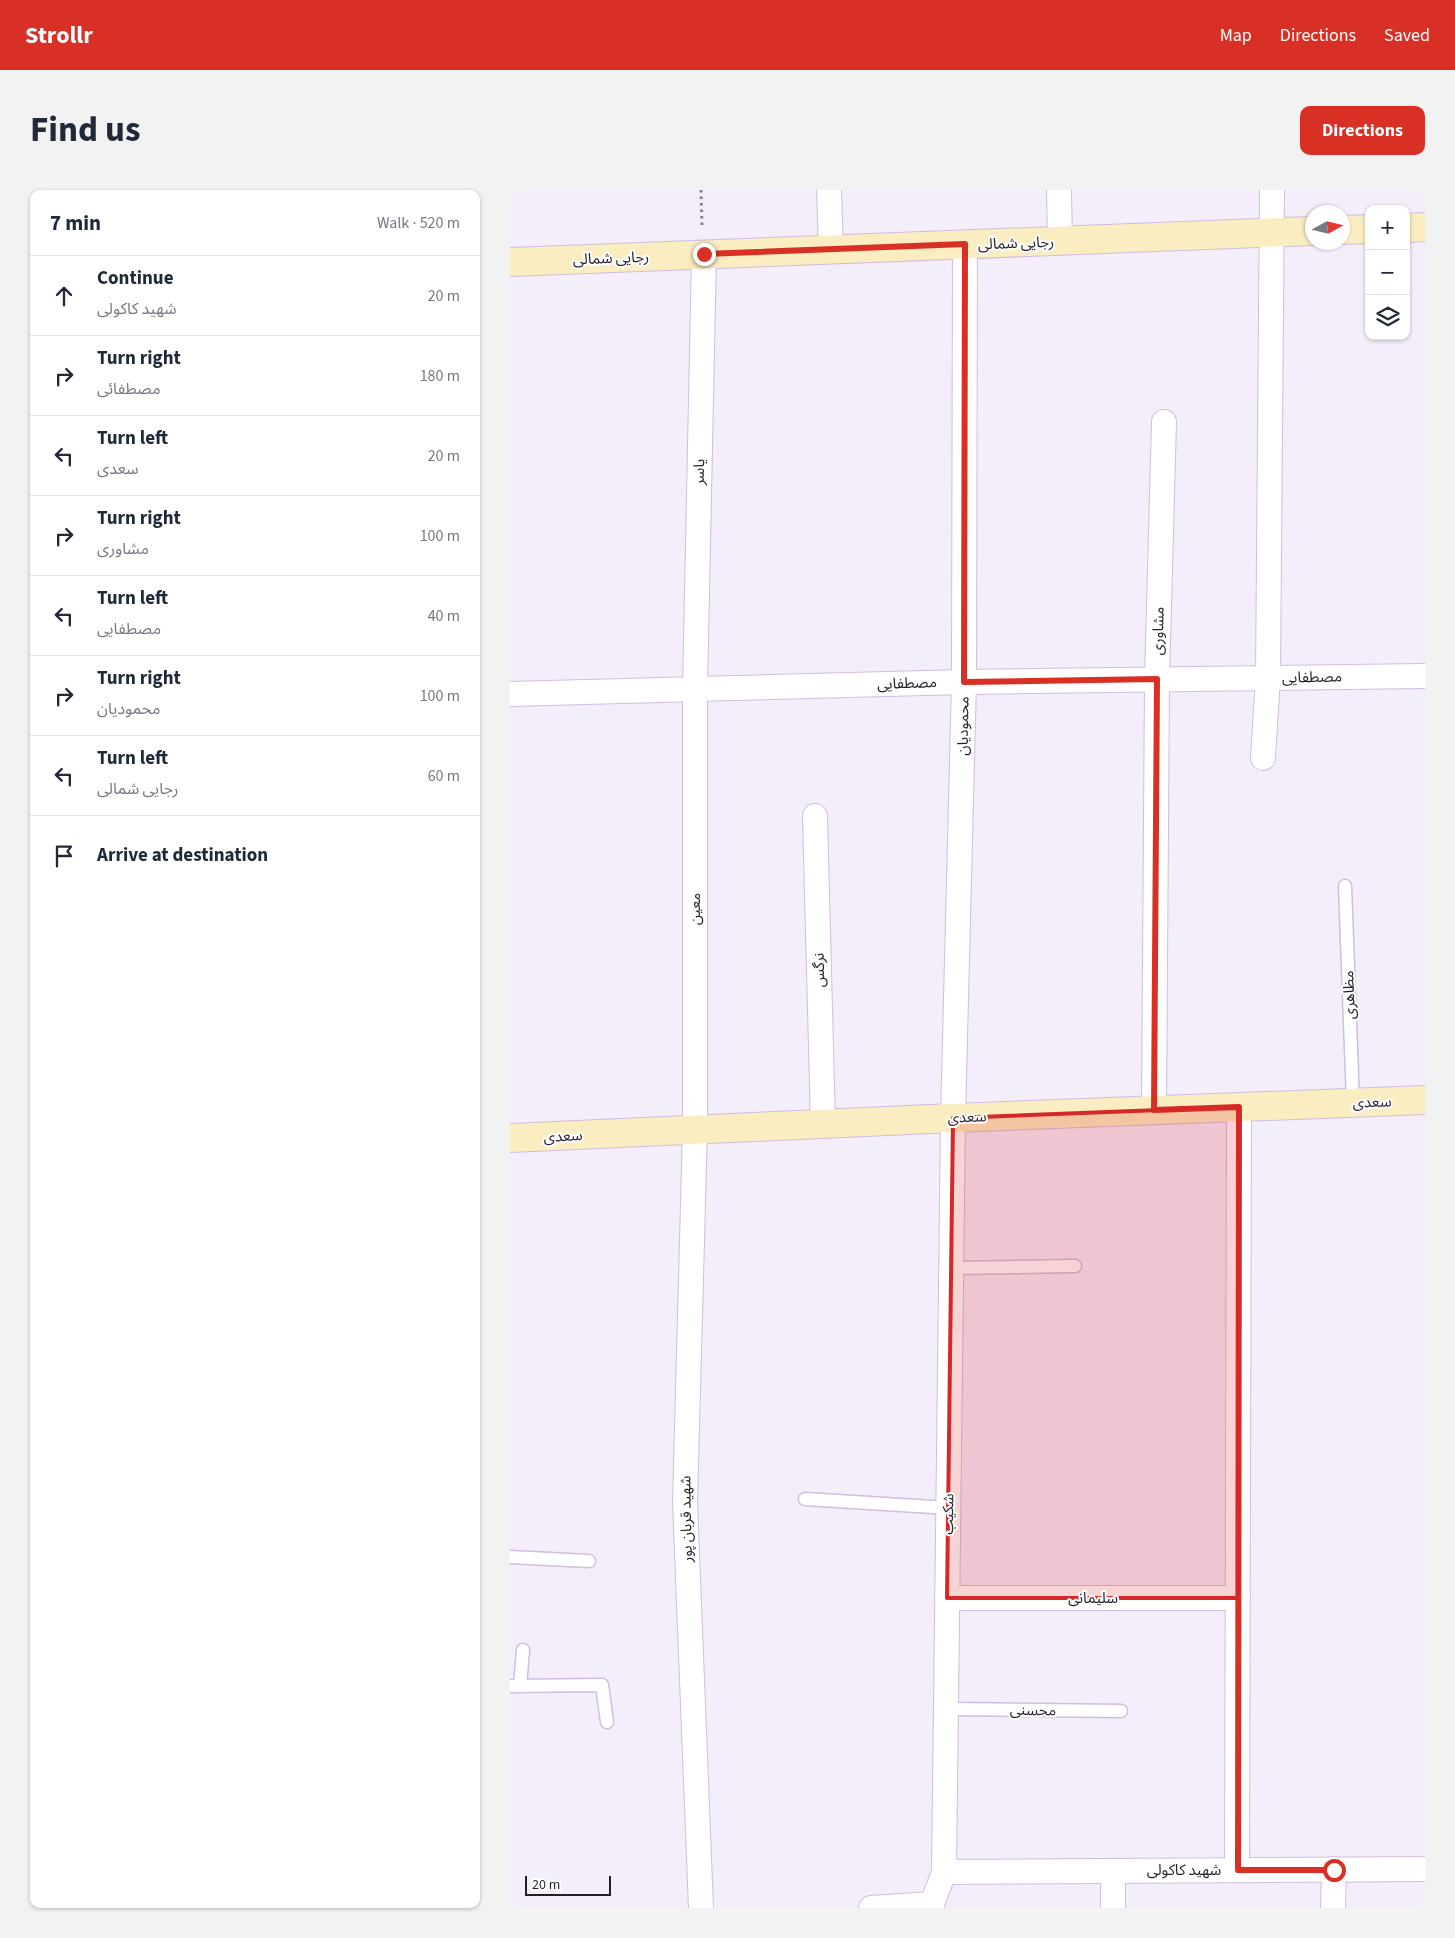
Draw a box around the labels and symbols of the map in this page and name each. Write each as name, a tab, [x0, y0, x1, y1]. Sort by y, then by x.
north arrow	[1305, 205, 1350, 250]
street label: رجایی شمالی	[977, 232, 1055, 255]
route end	[693, 243, 716, 266]
street label: رجایی شمالی	[572, 247, 650, 270]
street label: یاسر	[689, 459, 710, 486]
street label: مشاوری	[1147, 606, 1170, 656]
street label: مصطفایی	[1282, 666, 1342, 689]
street label: مصطفایی	[877, 672, 937, 695]
street label: محمودیان	[952, 696, 975, 756]
street label: معین	[685, 893, 706, 925]
street label: نرگس	[809, 953, 830, 987]
street label: مظاهری	[1338, 970, 1361, 1020]
street label: سعدی	[1352, 1091, 1392, 1114]
street label: سعدی	[947, 1106, 987, 1129]
street label: سعدی	[543, 1125, 583, 1148]
street label: شهید قربان پور	[675, 1475, 698, 1564]
street label: شکیب	[938, 1493, 959, 1535]
street label: سلیمانی	[1068, 1588, 1118, 1609]
street label: محسنی	[1010, 1700, 1056, 1721]
route start	[1323, 1859, 1346, 1882]
street label: شهید کاکولی	[1147, 1860, 1222, 1881]
scale bar	[525, 1873, 611, 1896]

